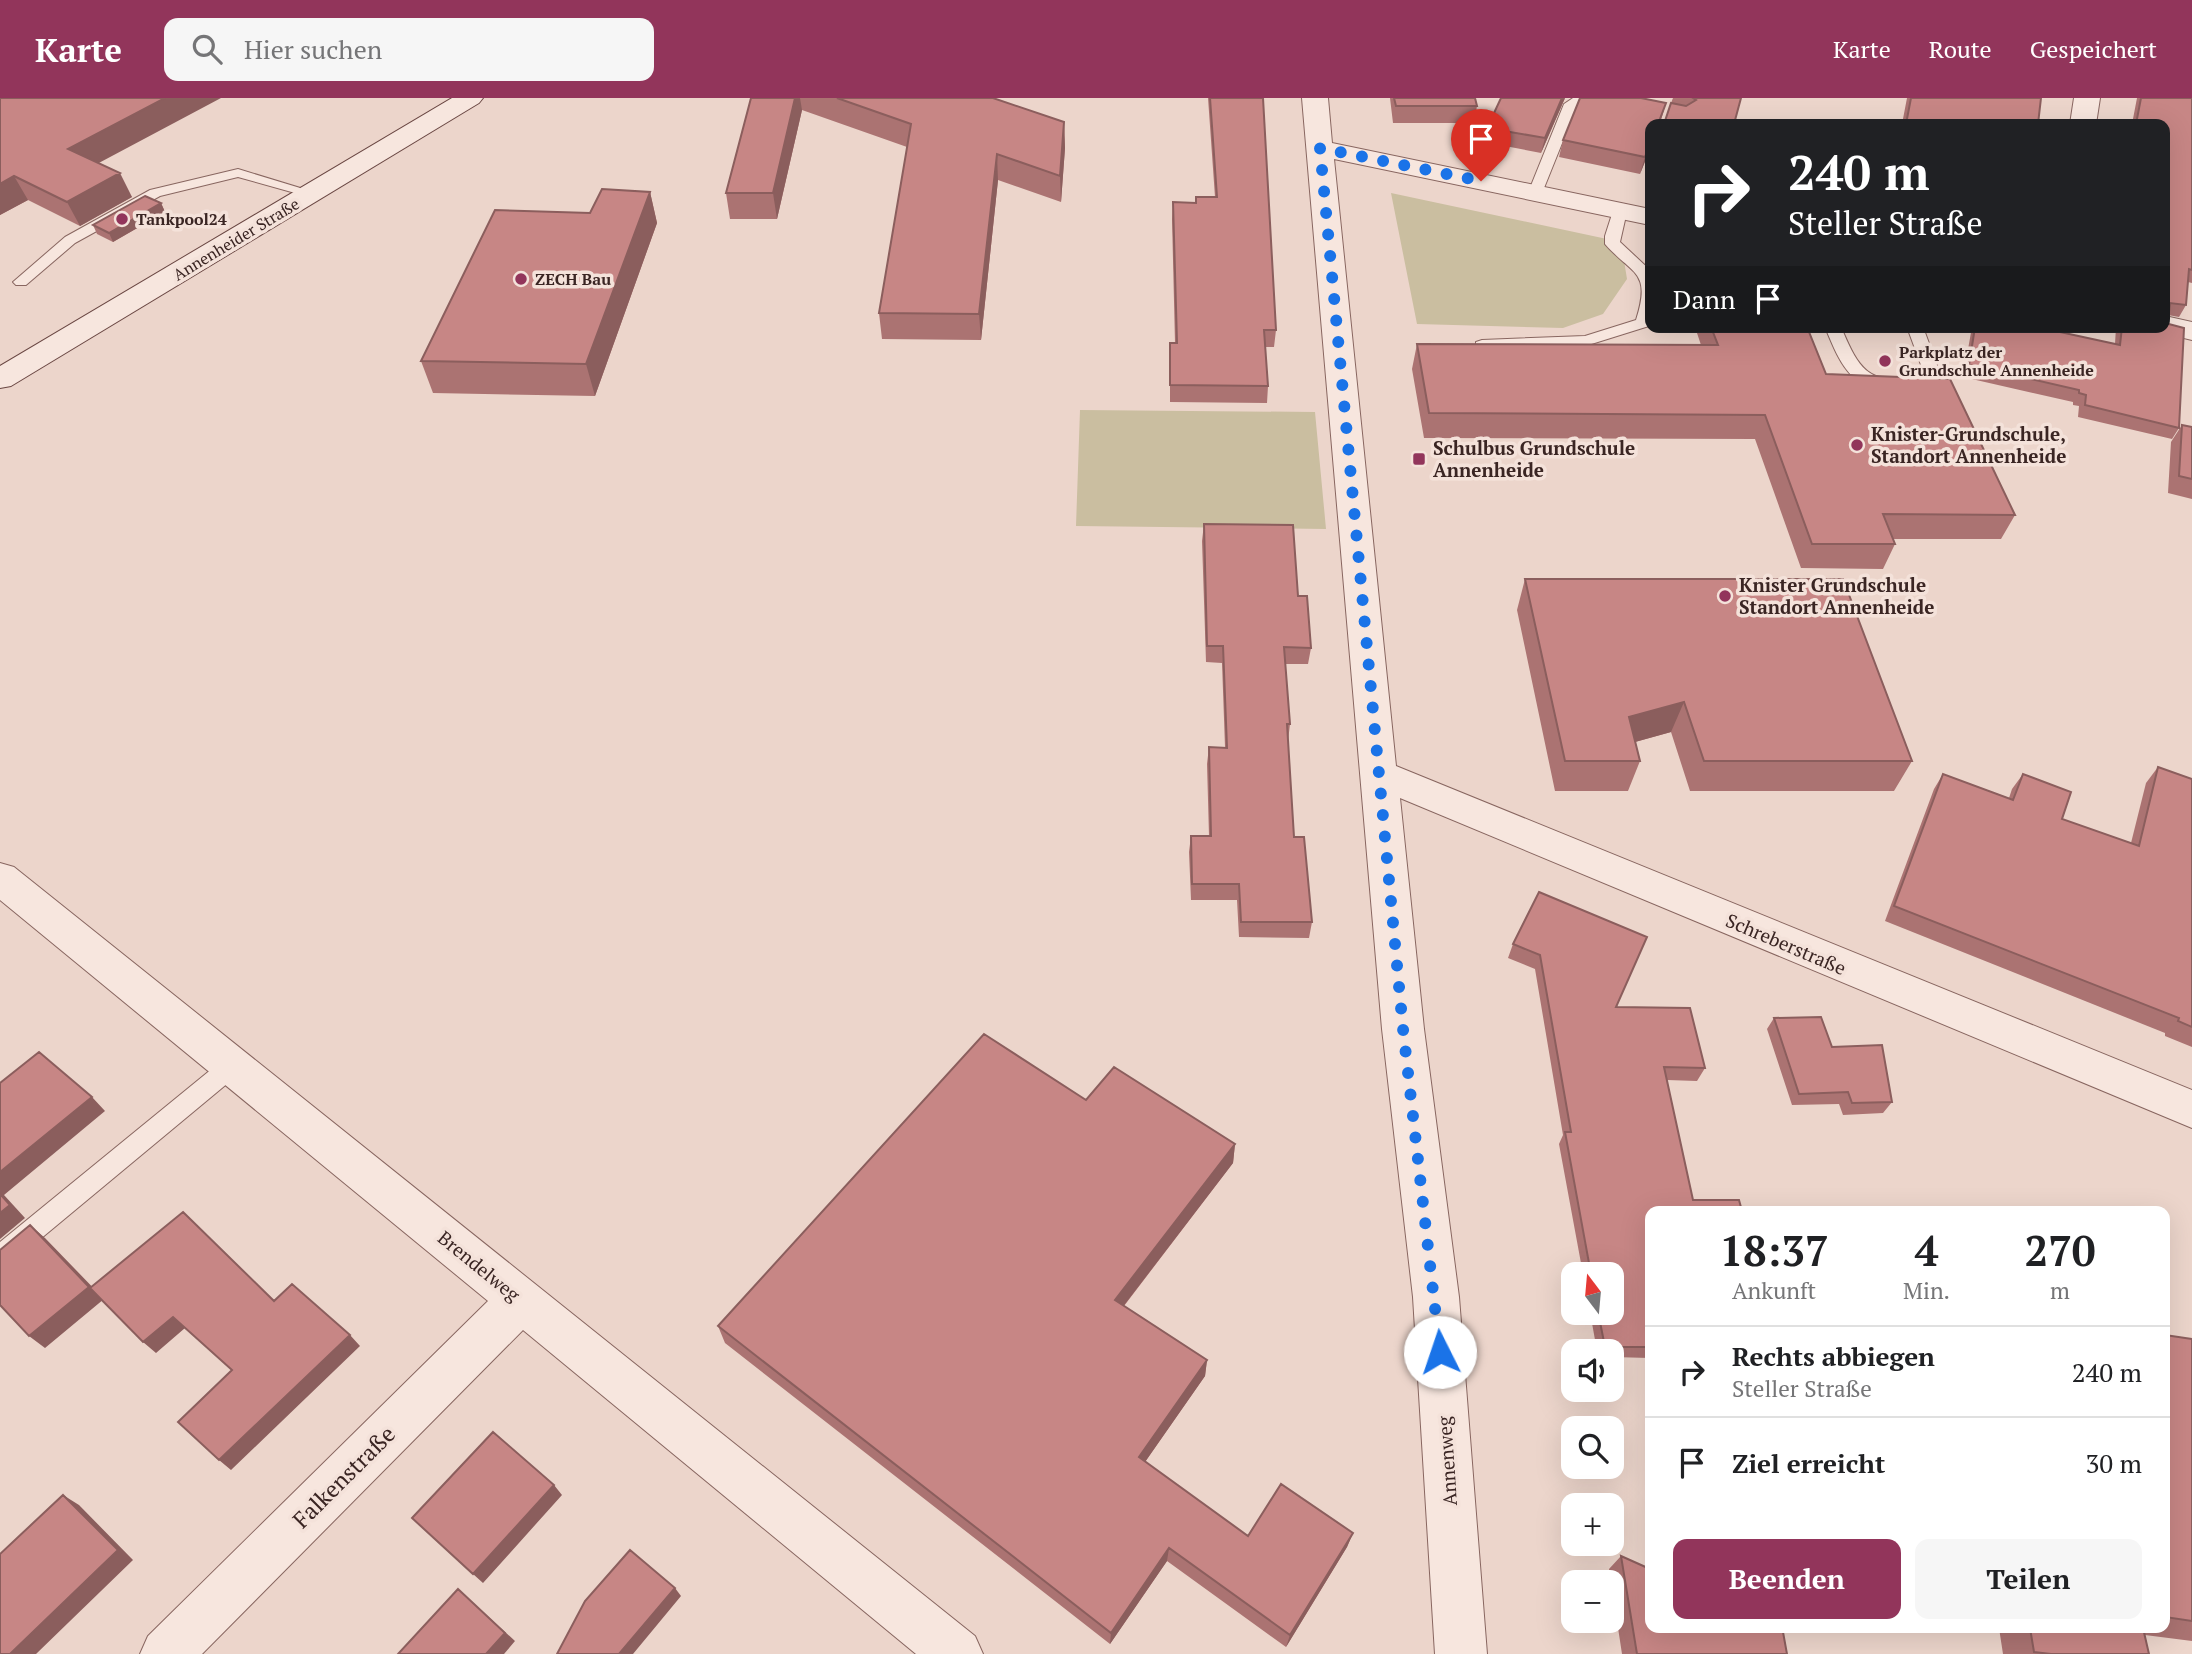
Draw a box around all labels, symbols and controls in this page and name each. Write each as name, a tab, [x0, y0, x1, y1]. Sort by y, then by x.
search box	[164, 18, 654, 81]
text: Karte	[35, 28, 122, 71]
icon: search	[188, 30, 226, 68]
text: Hier suchen	[244, 32, 382, 66]
text: Karte	[1833, 33, 1891, 65]
text: Route	[1929, 33, 1992, 65]
text: Gespeichert	[2030, 33, 2157, 65]
pin	[1451, 109, 1511, 181]
icon: arrive	[1462, 120, 1500, 158]
text: 240 m	[1788, 139, 1930, 204]
icon: right	[1673, 147, 1764, 238]
street label: Annenheider Straße	[169, 193, 303, 285]
text: Steller Straße	[1788, 202, 1983, 244]
place label: Tankpool24	[136, 208, 227, 230]
marker: Tankpool24	[114, 211, 130, 227]
place label: ZECH Bau	[535, 268, 611, 290]
marker: ZECH Bau	[513, 271, 529, 287]
icon: arrive	[1749, 280, 1787, 318]
text: Dann	[1673, 282, 1735, 316]
place label: Parkplatz der Grundschule Annenheide	[1899, 341, 2094, 381]
marker: Parkplatz der Grundschule Annenheide	[1877, 353, 1893, 369]
place label: Knister-Grundschule, Standort Annenheide	[1871, 421, 2066, 468]
place label: Schulbus Grundschule Annenheide	[1433, 435, 1635, 482]
marker: Knister-Grundschule, Standort Annenheide	[1849, 437, 1865, 453]
marker: Schulbus Grundschule Annenheide	[1411, 451, 1427, 467]
place label: Knister Grundschule Standort Annenheide	[1739, 572, 1934, 619]
marker: Knister Grundschule Standort Annenheide	[1717, 588, 1733, 604]
street label: Schreberstraße	[1722, 907, 1850, 980]
text: 18:37	[1719, 1222, 1829, 1278]
text: 4	[1915, 1222, 1938, 1278]
text: 270	[2024, 1222, 2096, 1278]
street label: Brendelweg	[433, 1225, 526, 1307]
north arrow	[1561, 1262, 1624, 1325]
map controls	[1561, 1262, 1624, 1633]
text: Ankunft	[1732, 1275, 1816, 1306]
text: Min.	[1903, 1275, 1950, 1306]
text: m	[2050, 1275, 2070, 1306]
position arrow	[1403, 1315, 1477, 1389]
button: sound	[1561, 1339, 1624, 1402]
text: Rechts abbiegen	[1732, 1339, 1935, 1373]
icon: right	[1673, 1353, 1711, 1391]
text: 240 m	[2072, 1355, 2142, 1389]
text: Steller Straße	[1732, 1373, 1872, 1404]
street label: Annenweg	[1431, 1415, 1462, 1507]
button: search	[1561, 1416, 1624, 1479]
street label: Falkenstraße	[286, 1419, 402, 1535]
icon: arrive	[1673, 1444, 1711, 1482]
text: Ziel erreicht	[1732, 1446, 1885, 1480]
text: 30 m	[2086, 1446, 2142, 1480]
button: +	[1561, 1493, 1624, 1556]
button: Beenden	[1673, 1539, 1901, 1619]
button: Teilen	[1915, 1539, 2142, 1619]
button: −	[1561, 1570, 1624, 1633]

